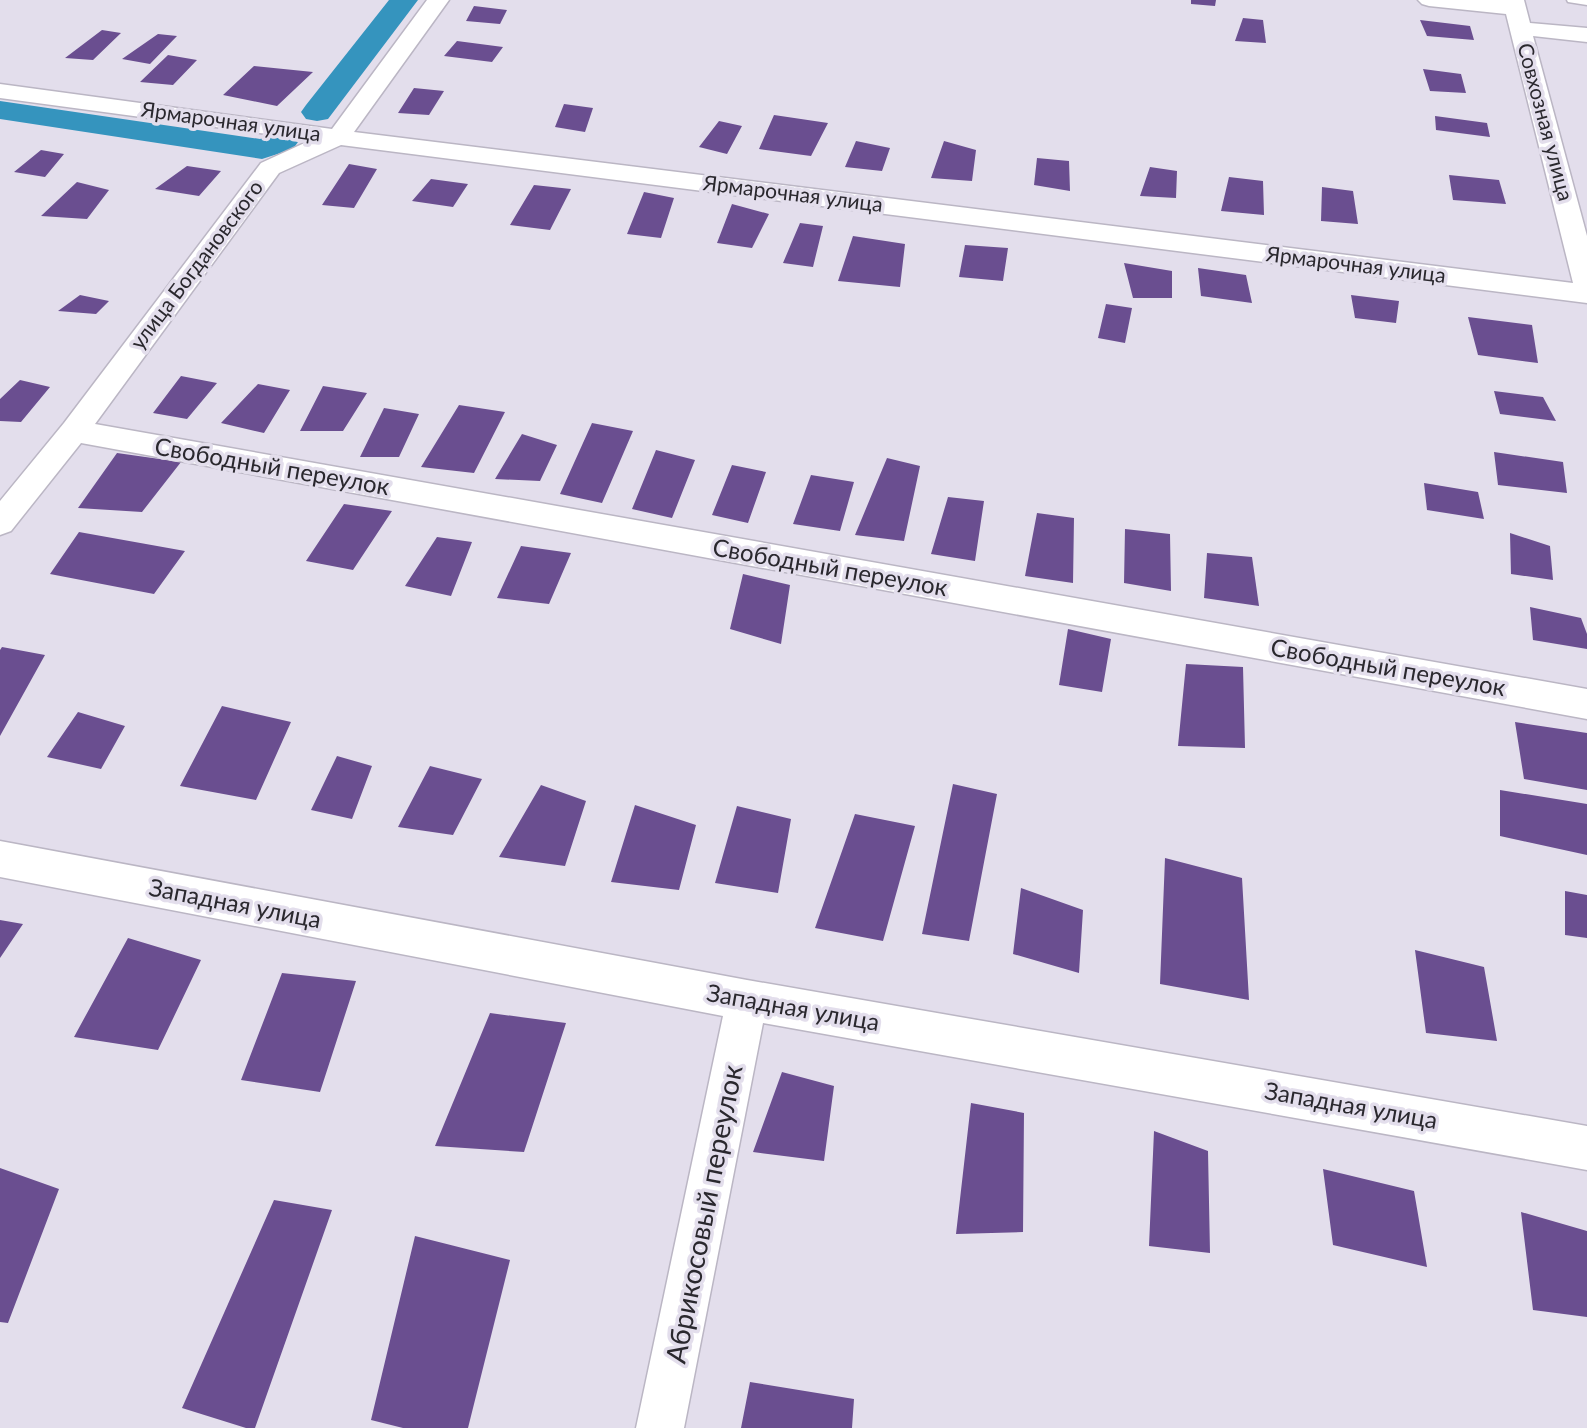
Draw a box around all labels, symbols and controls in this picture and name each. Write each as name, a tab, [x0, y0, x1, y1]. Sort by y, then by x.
street label: Совхозная улица	[1513, 40, 1580, 203]
street label: Ярмарочная улица	[139, 95, 322, 145]
street label: Ярмарочная улица	[701, 169, 884, 216]
street label: улица Богдановского	[124, 175, 268, 353]
street label: Ярмарочная улица	[1264, 240, 1447, 287]
street label: Свободный переулок	[153, 431, 392, 501]
street label: Свободный переулок	[711, 532, 950, 602]
street label: Свободный переулок	[1269, 632, 1508, 702]
street label: Западная улица	[147, 872, 324, 933]
street label: Западная улица	[705, 977, 882, 1036]
street label: Абрикосовый переулок	[657, 1061, 749, 1366]
street label: Западная улица	[1263, 1075, 1440, 1134]

